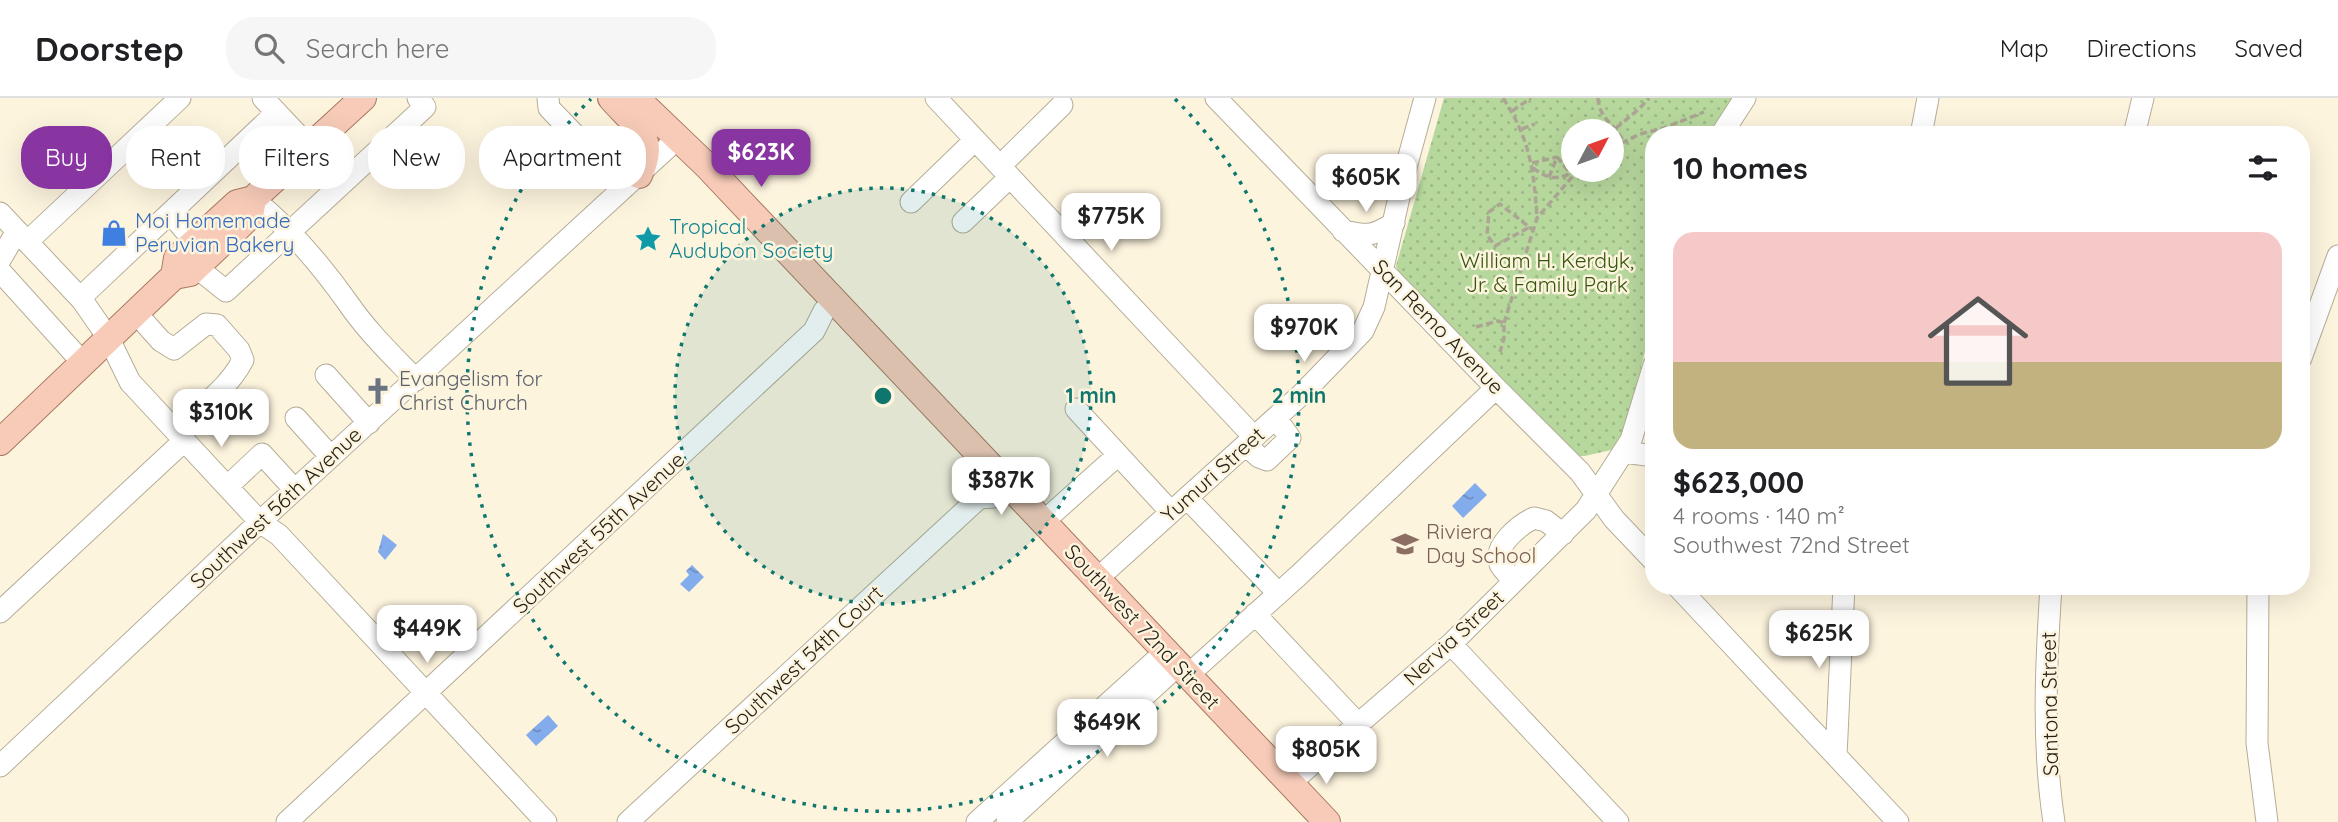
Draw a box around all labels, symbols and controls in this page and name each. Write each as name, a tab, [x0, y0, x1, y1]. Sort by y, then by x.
search box	[226, 17, 716, 80]
text: Doorstep	[35, 28, 184, 69]
icon: search	[250, 29, 288, 67]
text: Search here	[306, 32, 449, 65]
text: Map	[2000, 33, 2049, 63]
text: Directions	[2087, 33, 2197, 63]
text: Saved	[2235, 33, 2303, 63]
north arrow	[1561, 119, 1624, 182]
map controls	[1561, 119, 1624, 182]
chip: Buy	[21, 126, 112, 189]
chip: Rent	[126, 126, 225, 189]
chip: Filters	[239, 126, 354, 189]
chip: New	[368, 126, 465, 189]
chip: Apartment	[479, 126, 646, 189]
pin: $623K	[712, 130, 810, 189]
text: $623K	[728, 137, 794, 166]
text: 10 homes	[1673, 149, 1808, 187]
icon: filters	[2244, 149, 2282, 187]
pin: $605K	[1317, 155, 1415, 214]
text: $605K	[1332, 162, 1400, 191]
pin: $775K	[1062, 194, 1160, 253]
text: $775K	[1077, 201, 1145, 230]
place label: Moi Homemade Peruvian Bakery	[135, 207, 294, 257]
place label: Tropical Audubon Society	[669, 213, 833, 263]
shop icon: Moi Homemade Peruvian Bakery	[99, 218, 129, 248]
place icon: Tropical Audubon Society	[633, 224, 663, 254]
park label: William H. Kerdyk, Jr. & Family Park	[1460, 247, 1634, 297]
street label: San Remo Avenue	[1368, 253, 1510, 399]
icon: home	[1915, 278, 2041, 404]
pin: $970K	[1255, 304, 1353, 364]
text: $970K	[1270, 312, 1338, 341]
place label: Evangelism for Christ Church	[399, 365, 543, 415]
church icon: Evangelism for Christ Church	[363, 376, 393, 406]
text: 1 min	[1066, 382, 1116, 408]
text: 2 min	[1272, 382, 1326, 408]
centre of rings	[871, 384, 895, 408]
pin: $310K	[172, 390, 270, 449]
text: $310K	[189, 397, 253, 426]
street label: Southwest 56th Avenue	[184, 421, 367, 594]
street label: Yumuri Street	[1155, 421, 1269, 527]
street label: Southwest 55th Avenue	[507, 446, 690, 619]
pin: $387K	[952, 458, 1050, 517]
text: $623,000	[1673, 463, 1804, 501]
text: $387K	[968, 465, 1034, 494]
text: 4 rooms · 140 m²	[1673, 501, 1845, 530]
place label: Riviera Day School	[1426, 518, 1536, 568]
school or university icon: Riviera Day School	[1390, 529, 1420, 559]
text: Southwest 72nd Street	[1673, 530, 1910, 559]
street label: Southwest 72nd Street	[1059, 538, 1226, 714]
street label: Southwest 54th Court	[719, 579, 888, 739]
street label: Nervia Street	[1398, 584, 1509, 690]
pin: $449K	[378, 606, 476, 665]
pin: $625K	[1770, 610, 1868, 670]
text: $449K	[393, 613, 461, 642]
text: $625K	[1785, 618, 1853, 647]
street label: Santona Street	[2035, 632, 2063, 776]
pin: $649K	[1058, 700, 1156, 759]
text: $649K	[1073, 707, 1141, 736]
pin: $805K	[1277, 726, 1375, 786]
text: $805K	[1292, 734, 1360, 763]

